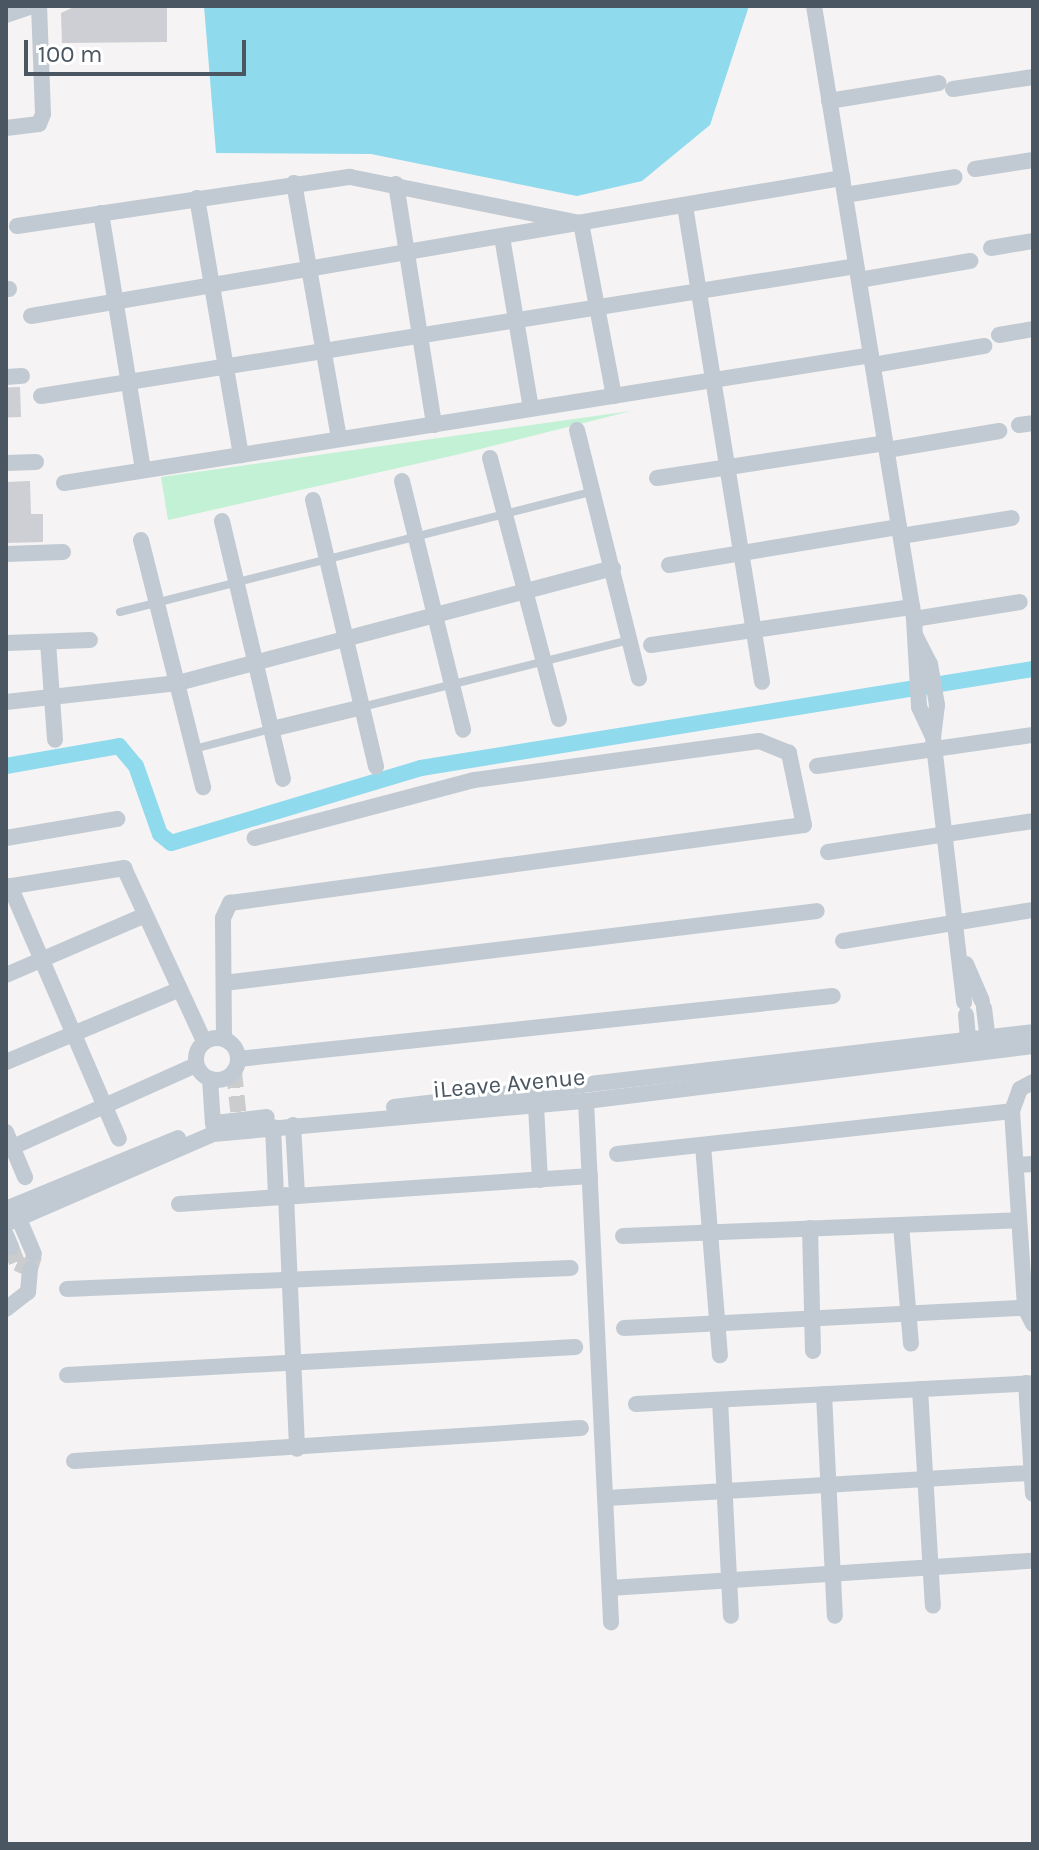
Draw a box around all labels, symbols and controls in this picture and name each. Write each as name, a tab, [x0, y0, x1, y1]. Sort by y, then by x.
scale bar	[28, 24, 250, 74]
text: 100 m	[38, 40, 103, 68]
street label: iLeave Avenue	[432, 1063, 586, 1105]

